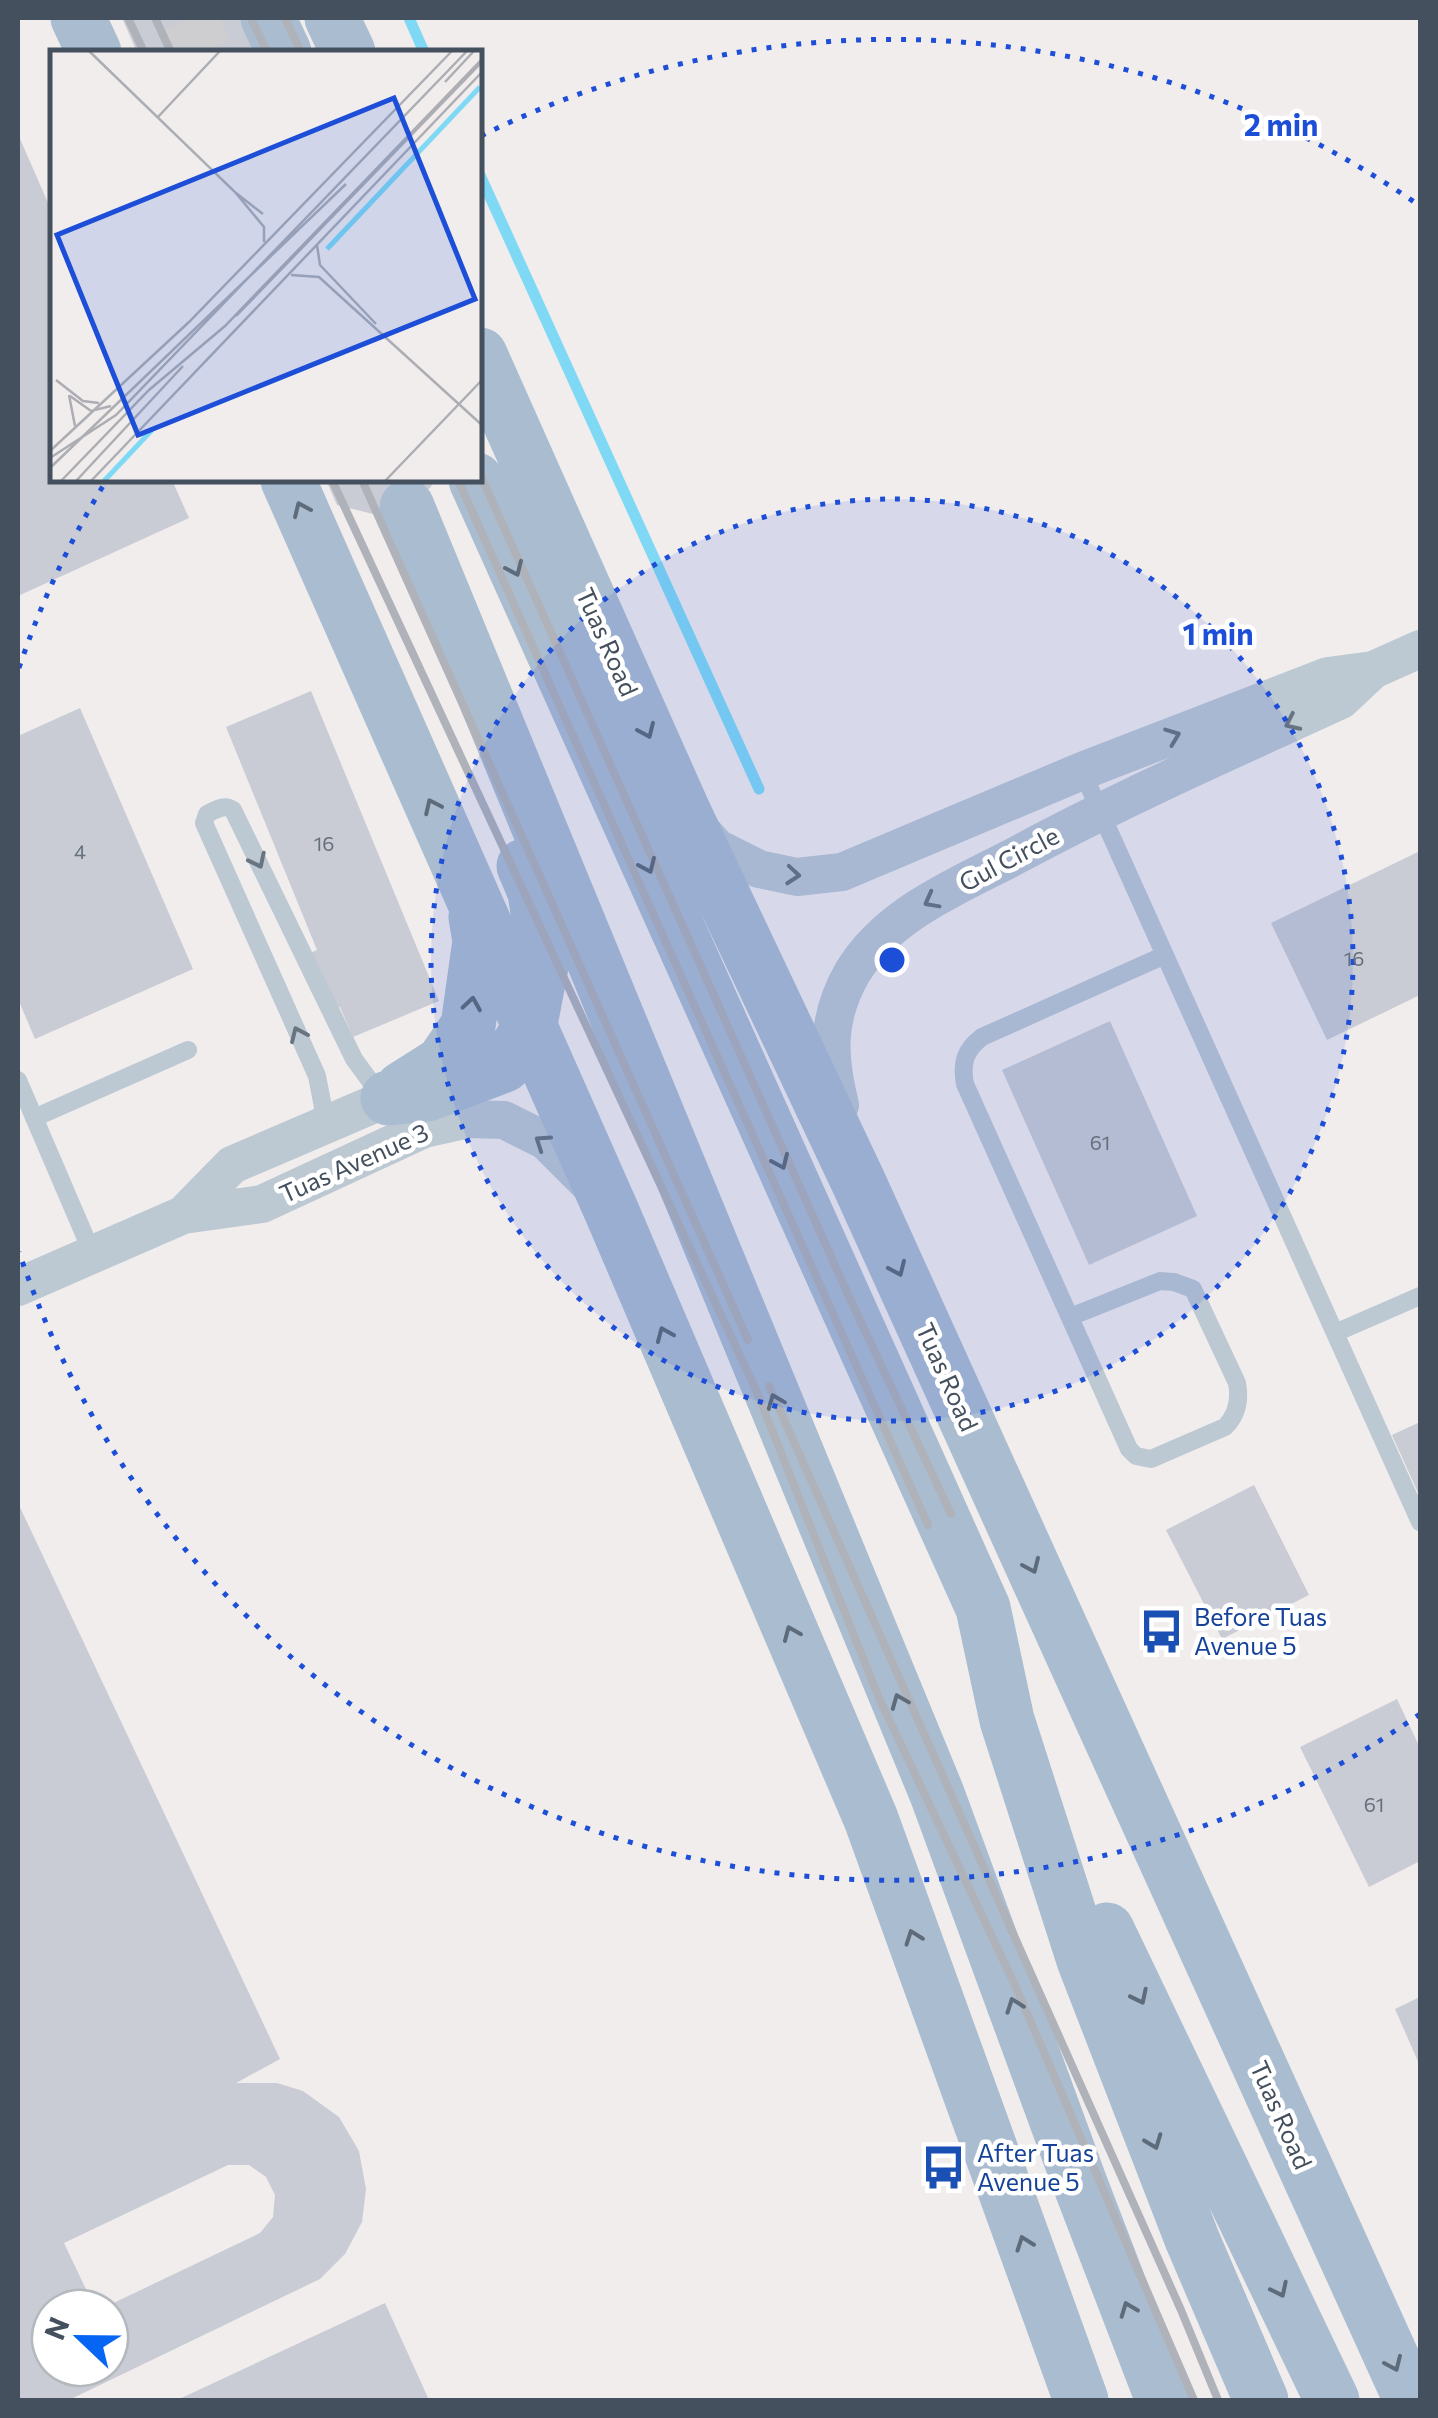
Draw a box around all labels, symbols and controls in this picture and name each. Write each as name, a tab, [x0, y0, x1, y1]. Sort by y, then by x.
inset map	[50, 50, 482, 482]
text: 2 min	[1244, 105, 1318, 142]
one-way arrow	[293, 501, 313, 519]
one-way arrow	[503, 559, 523, 577]
street label: Tuas Road	[571, 583, 645, 700]
text: 1 min	[1182, 614, 1254, 651]
one-way arrow	[1284, 710, 1302, 730]
one-way arrow	[634, 721, 654, 739]
one-way arrow	[1163, 727, 1180, 748]
one-way arrow	[425, 798, 445, 816]
street label: Gul Circle	[954, 819, 1063, 897]
house number: 16	[314, 831, 334, 855]
house number: 4	[74, 839, 86, 863]
one-way arrow	[245, 851, 265, 869]
one-way arrow	[636, 856, 656, 874]
one-way arrow	[786, 863, 802, 885]
one-way arrow	[923, 888, 941, 908]
centre of rings	[874, 942, 910, 978]
house number: 16	[1344, 946, 1364, 970]
one-way arrow	[460, 995, 481, 1012]
one-way arrow	[290, 1026, 310, 1044]
street label: Tuas Avenue 3	[275, 1116, 433, 1208]
house number: 61	[1090, 1130, 1110, 1154]
one-way arrow	[535, 1136, 554, 1154]
one-way arrow	[769, 1152, 789, 1170]
one-way arrow	[886, 1259, 906, 1277]
street label: Tuas Road	[911, 1318, 985, 1435]
one-way arrow	[656, 1326, 676, 1344]
one-way arrow	[767, 1393, 787, 1411]
one-way arrow	[1020, 1556, 1040, 1574]
place label: Before Tuas Avenue 5	[1194, 1601, 1327, 1660]
bus stop icon: Before Tuas Avenue 5	[1137, 1607, 1185, 1655]
one-way arrow	[783, 1625, 803, 1643]
one-way arrow	[890, 1694, 910, 1711]
house number: 61	[1364, 1792, 1384, 1816]
one-way arrow	[904, 1930, 925, 1947]
one-way arrow	[1127, 1987, 1147, 2005]
one-way arrow	[1005, 1998, 1026, 2015]
street label: Tuas Road	[1245, 2056, 1319, 2173]
one-way arrow	[1143, 2132, 1163, 2150]
place label: After Tuas Avenue 5	[977, 2137, 1094, 2196]
bus stop icon: After Tuas Avenue 5	[920, 2143, 968, 2191]
one-way arrow	[1016, 2235, 1036, 2253]
one-way arrow	[1267, 2280, 1287, 2298]
north arrow	[30, 2288, 130, 2388]
one-way arrow	[1120, 2302, 1140, 2319]
text: N	[36, 2312, 76, 2344]
one-way arrow	[1382, 2354, 1402, 2372]

